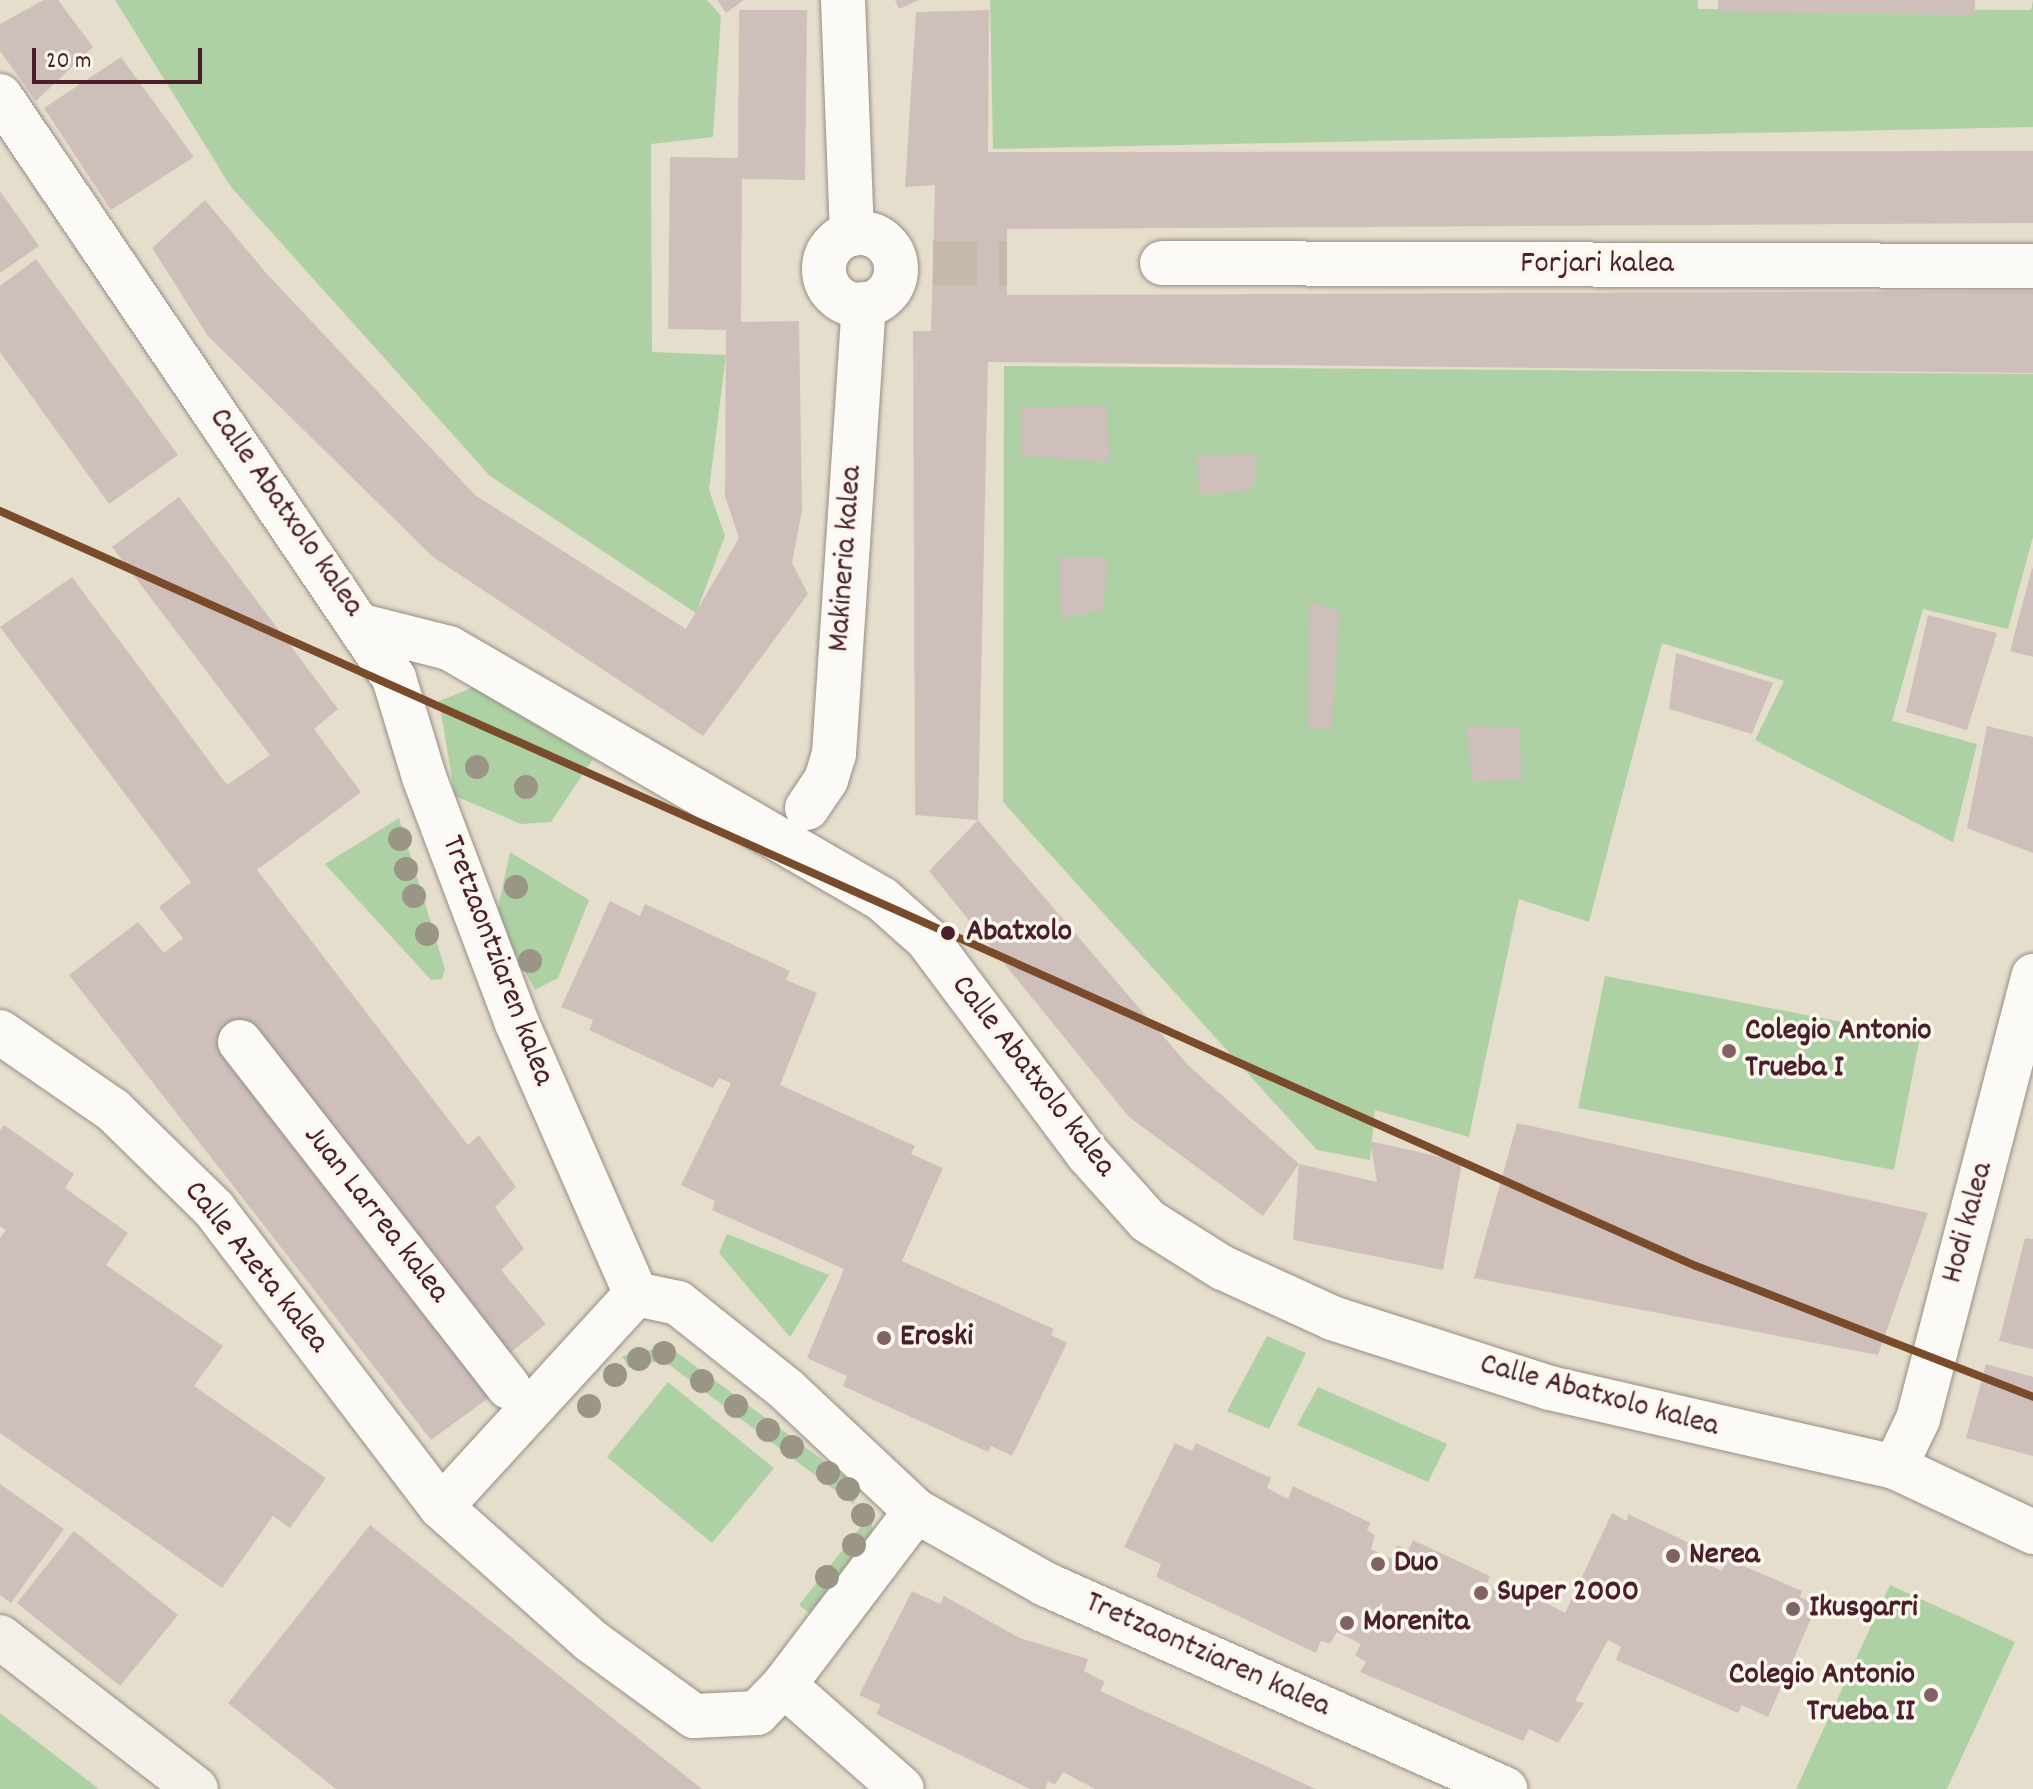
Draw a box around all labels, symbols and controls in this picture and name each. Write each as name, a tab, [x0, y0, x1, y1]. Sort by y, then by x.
scale bar	[36, 32, 206, 82]
text: 20 m	[46, 45, 92, 79]
street label: Forjari kalea	[1520, 246, 1674, 284]
street label: Calle Abatxolo kalea	[199, 401, 371, 625]
street label: Makineria kalea	[821, 465, 873, 653]
street label: Tretzaontziaren kalea	[431, 831, 561, 1091]
place label: Abatxolo	[966, 914, 1072, 952]
marker: Abatxolo	[937, 922, 959, 944]
street label: Calle Abatxolo kalea	[941, 968, 1123, 1186]
place label: Colegio Antonio Trueba I	[1745, 1014, 1931, 1089]
marker: Colegio Antonio Trueba I	[1720, 1042, 1738, 1060]
street label: Juan Larrea kalea	[293, 1118, 457, 1312]
street label: Hodi kalea	[1934, 1158, 2004, 1288]
street label: Calle Azeta kalea	[174, 1174, 336, 1362]
place label: Eroski	[900, 1319, 973, 1357]
marker: Eroski	[875, 1329, 893, 1347]
street label: Calle Abatxolo kalea	[1475, 1347, 1723, 1447]
place label: Nerea	[1689, 1537, 1760, 1575]
place label: Duo	[1394, 1545, 1439, 1583]
marker: Nerea	[1664, 1547, 1682, 1565]
marker: Duo	[1369, 1555, 1387, 1573]
place label: Super 2000	[1497, 1574, 1639, 1612]
marker: Super 2000	[1472, 1584, 1490, 1602]
street label: Tretzaontziaren kalea	[1078, 1585, 1336, 1727]
place label: Ikusgarri	[1809, 1590, 1918, 1628]
marker: Ikusgarri	[1784, 1600, 1802, 1618]
place label: Morenita	[1363, 1604, 1469, 1642]
marker: Morenita	[1338, 1614, 1356, 1632]
place label: Colegio Antonio Trueba II	[1729, 1658, 1915, 1733]
marker: Colegio Antonio Trueba II	[1922, 1686, 1940, 1704]

